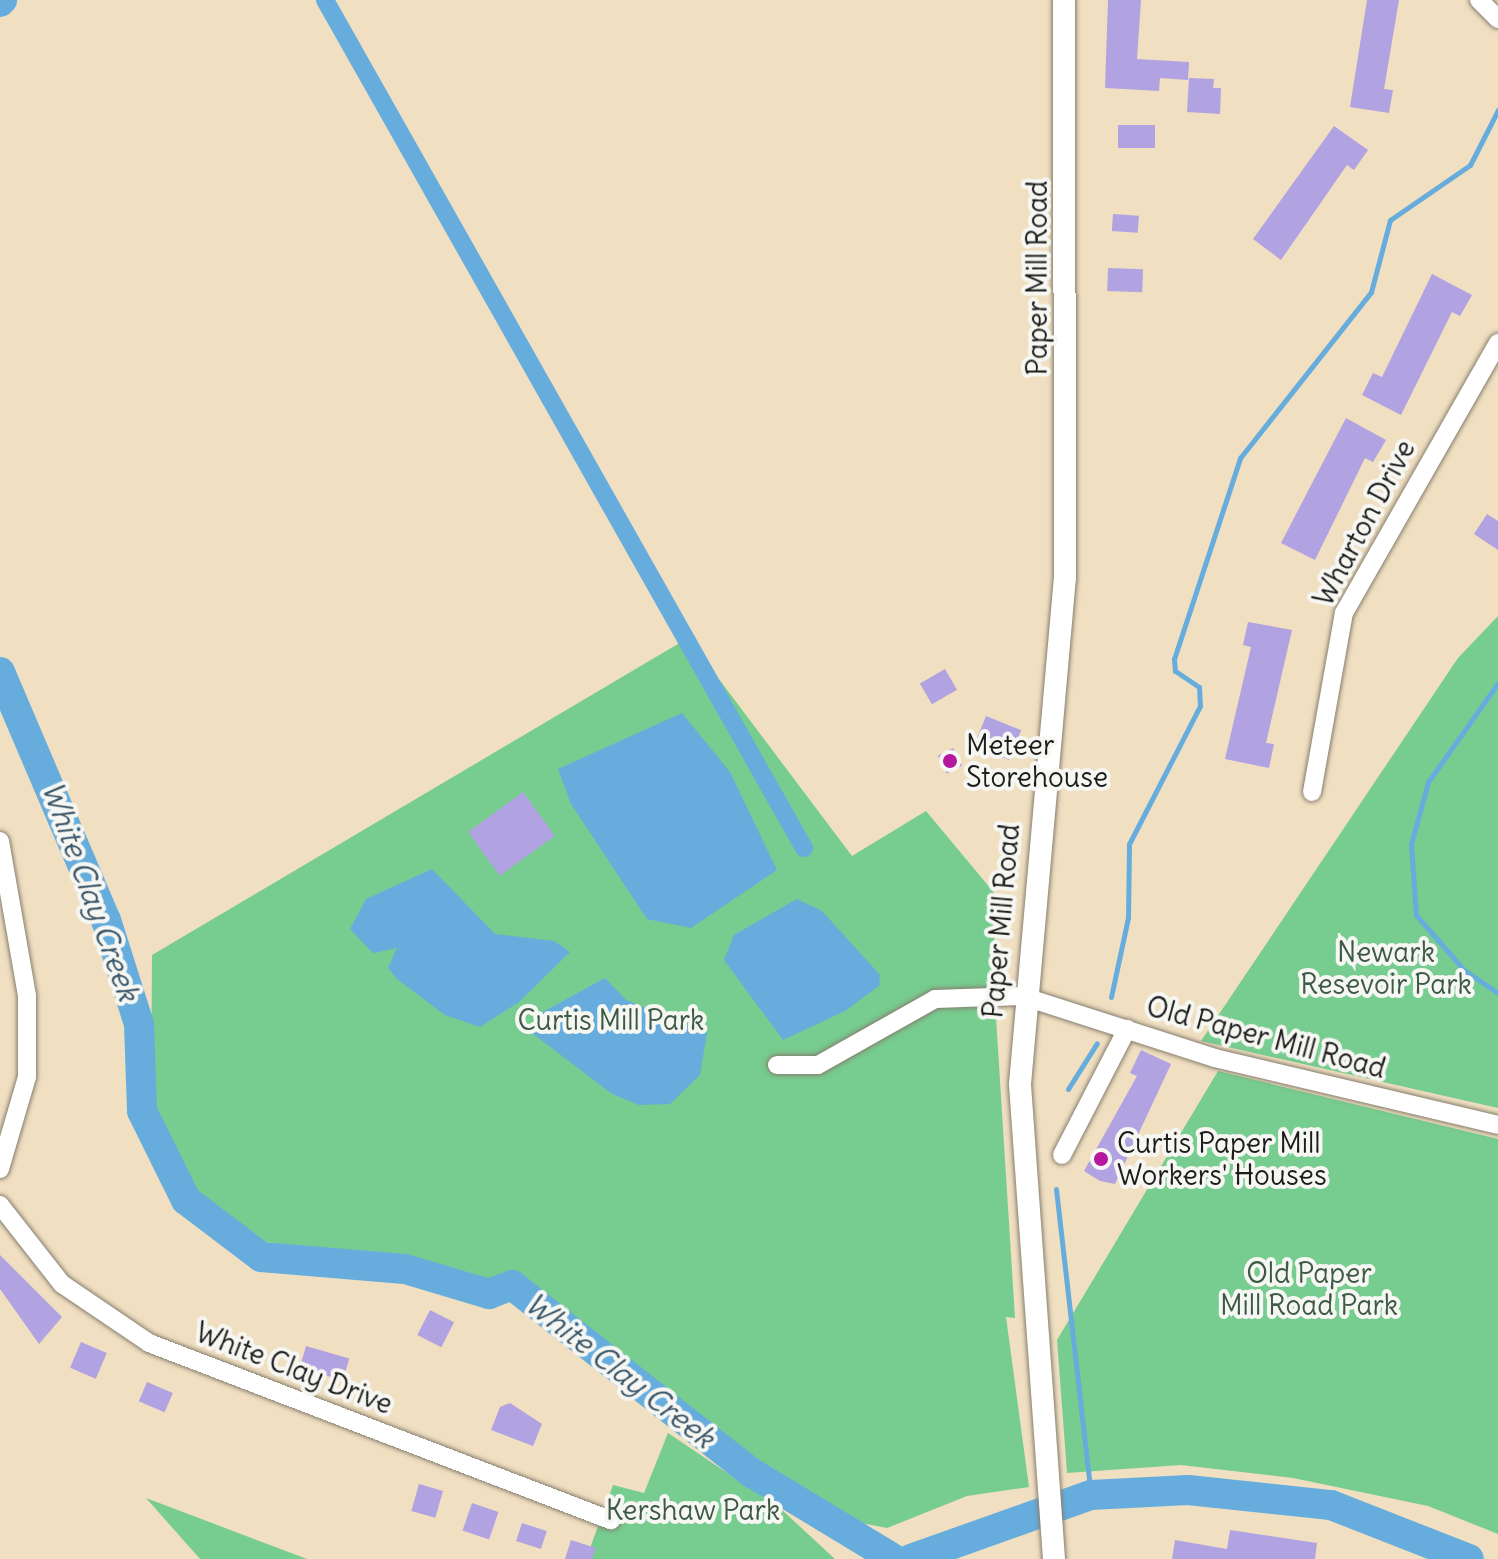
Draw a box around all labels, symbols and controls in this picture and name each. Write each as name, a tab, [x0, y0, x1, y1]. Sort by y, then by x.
street label: Paper Mill Road	[1020, 180, 1054, 376]
street label: Wharton Drive	[1306, 434, 1422, 612]
place label: Meteer Storehouse	[966, 728, 1108, 794]
marker: Meteer Storehouse	[941, 752, 959, 770]
water label: White Clay Creek	[35, 777, 147, 1005]
street label: Paper Mill Road	[976, 822, 1026, 1020]
park label: Newark Resevoir Park	[1300, 935, 1472, 1001]
street label: Old Paper Mill Road	[1143, 989, 1389, 1085]
park label: Curtis Mill Park	[518, 1003, 704, 1037]
place label: Curtis Paper Mill Workers' Houses	[1117, 1126, 1327, 1192]
marker: Curtis Paper Mill Workers' Houses	[1092, 1150, 1110, 1168]
park label: Old Paper Mill Road Park	[1220, 1256, 1398, 1322]
water label: White Clay Creek	[518, 1285, 722, 1455]
street label: White Clay Drive	[191, 1315, 397, 1421]
park label: Kershaw Park	[606, 1493, 780, 1527]

